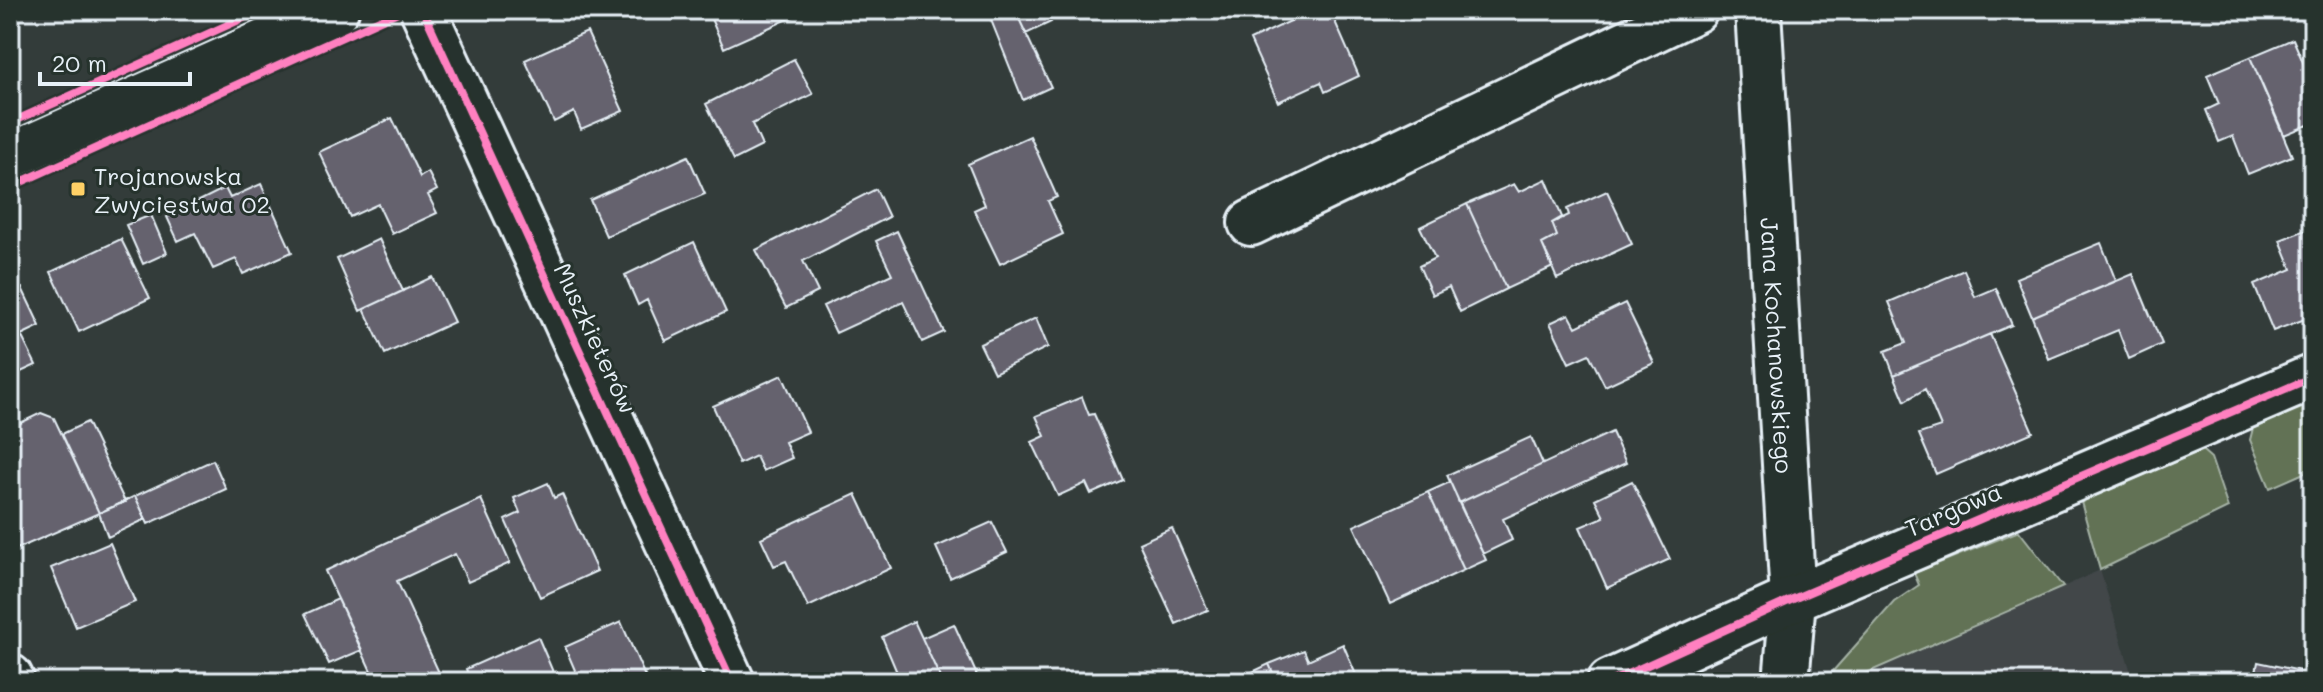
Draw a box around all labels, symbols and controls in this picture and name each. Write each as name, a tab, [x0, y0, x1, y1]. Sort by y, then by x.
scale bar	[40, 36, 190, 86]
text: 20 m	[52, 47, 107, 78]
place label: Trojanowska Zwycięstwa 02	[94, 160, 270, 219]
marker: Trojanowska Zwycięstwa 02	[69, 180, 87, 198]
street label: Jana Kochanowskiego	[1755, 216, 1801, 474]
street label: Muszkieterów	[548, 258, 644, 418]
street label: Targowa	[1900, 475, 2006, 543]

